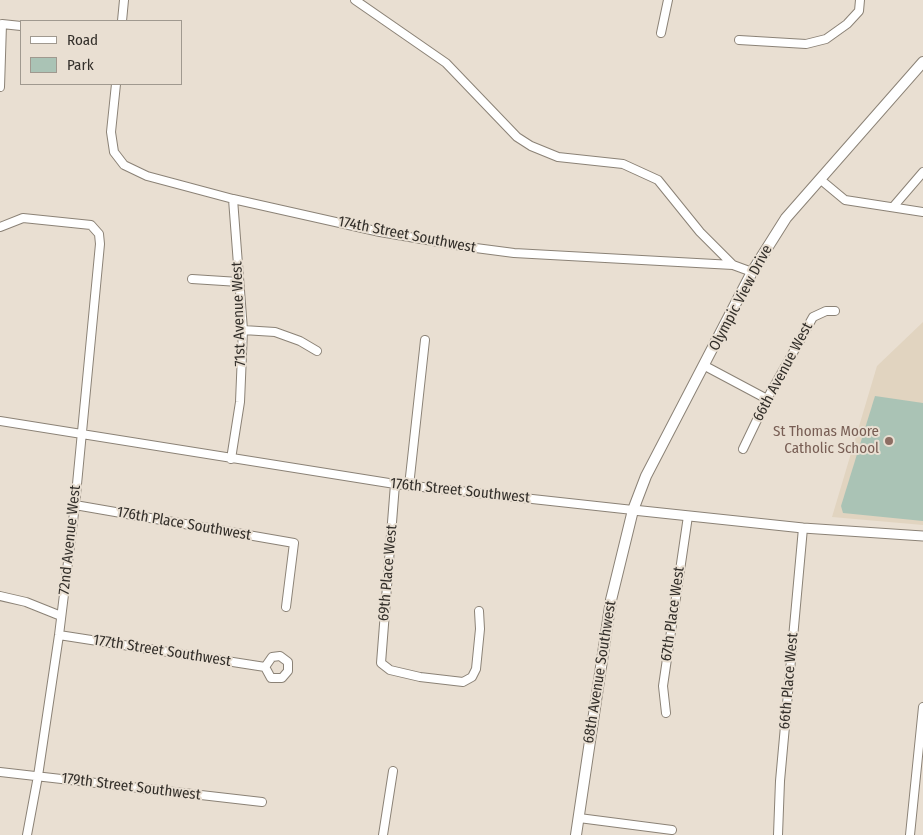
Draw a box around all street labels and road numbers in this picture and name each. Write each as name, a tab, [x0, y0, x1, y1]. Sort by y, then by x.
street label: 174th Street Southwest	[337, 213, 477, 257]
street label: Olympic View Drive	[706, 242, 776, 354]
street label: 71st Avenue West	[228, 261, 250, 367]
street label: 66th Avenue West	[749, 319, 817, 425]
street label: 176th Street Southwest	[389, 475, 531, 507]
street label: 72nd Avenue West	[55, 484, 85, 596]
street label: 176th Place Southwest	[116, 503, 252, 545]
street label: 69th Place West	[375, 524, 401, 622]
street label: 67th Place West	[657, 566, 689, 662]
street label: 68th Avenue Southwest	[580, 599, 620, 745]
street label: 177th Street Southwest	[92, 631, 232, 671]
street label: 66th Place West	[776, 632, 802, 730]
street label: 179th Street Southwest	[60, 770, 202, 804]

